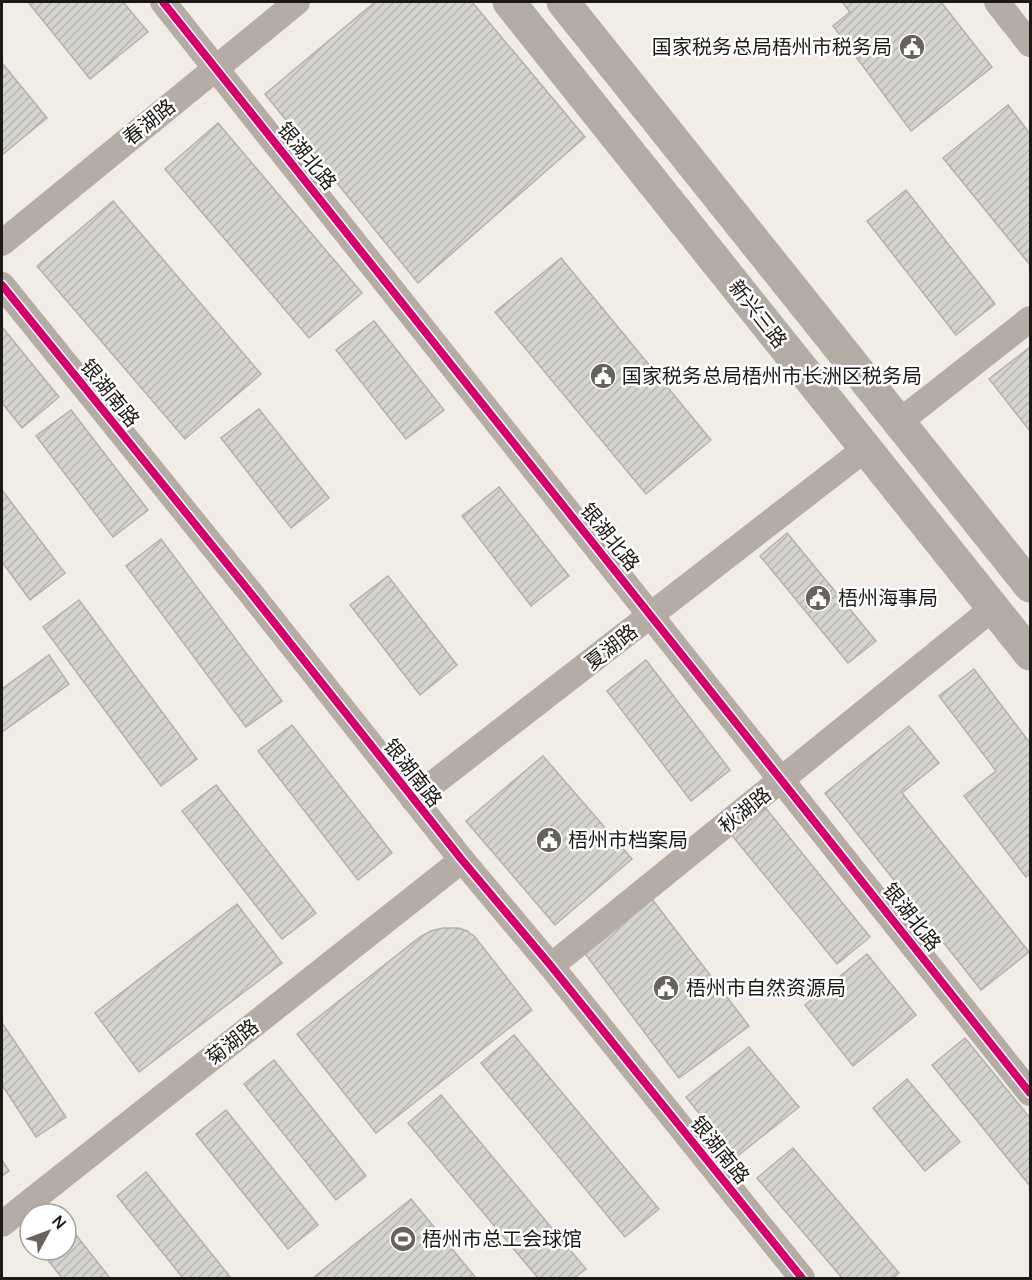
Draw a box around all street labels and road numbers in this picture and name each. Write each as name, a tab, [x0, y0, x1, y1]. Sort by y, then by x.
street label: 春湖路	[117, 92, 180, 151]
street label: 银湖北路	[272, 116, 343, 195]
street label: 新兴三路	[723, 274, 794, 354]
street label: 银湖南路	[75, 353, 146, 432]
street label: 银湖北路	[575, 497, 646, 576]
street label: 夏湖路	[579, 617, 643, 676]
street label: 银湖南路	[378, 733, 449, 813]
street label: 秋湖路	[713, 780, 776, 839]
street label: 银湖北路	[877, 877, 948, 957]
street label: 菊湖路	[200, 1012, 264, 1071]
street label: 银湖南路	[685, 1110, 756, 1189]

